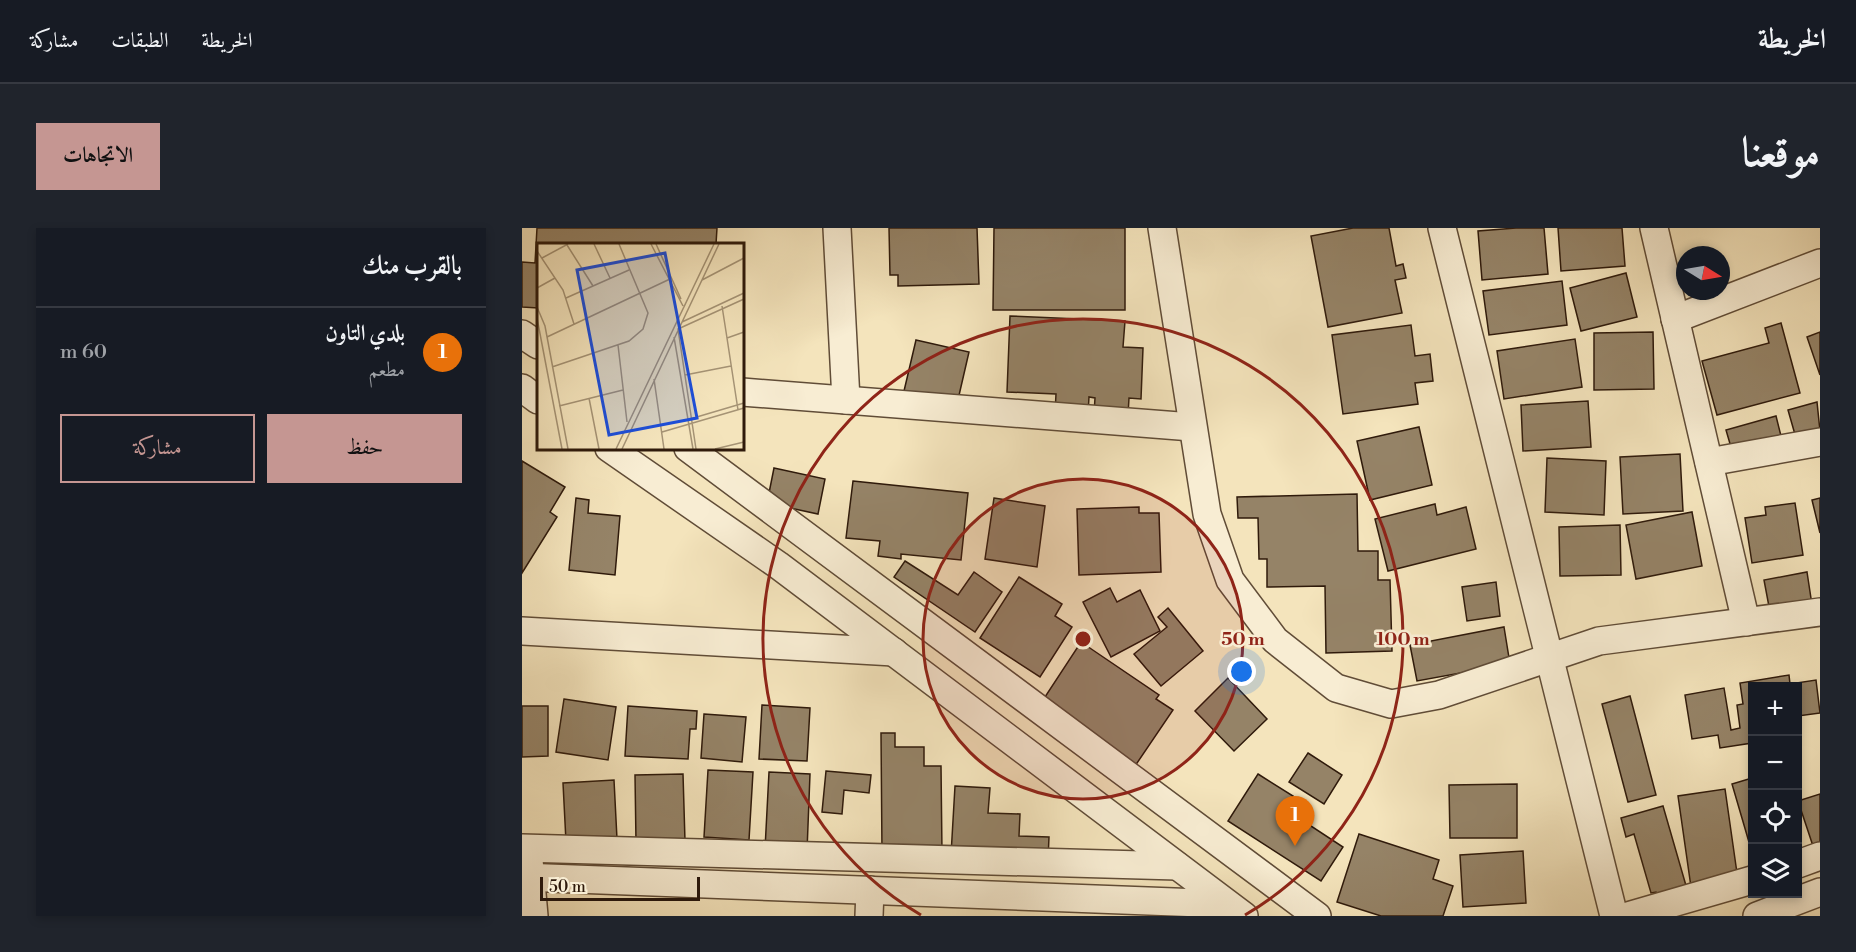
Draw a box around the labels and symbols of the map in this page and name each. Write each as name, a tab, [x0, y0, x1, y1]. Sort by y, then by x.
inset map	[537, 243, 744, 450]
north arrow	[1676, 246, 1730, 300]
text: 50 m	[1221, 628, 1265, 651]
text: 100 m	[1376, 628, 1430, 651]
centre of rings	[1073, 629, 1093, 649]
your location	[1227, 657, 1256, 686]
pin: 1	[1276, 796, 1314, 846]
scale bar	[540, 874, 700, 902]

